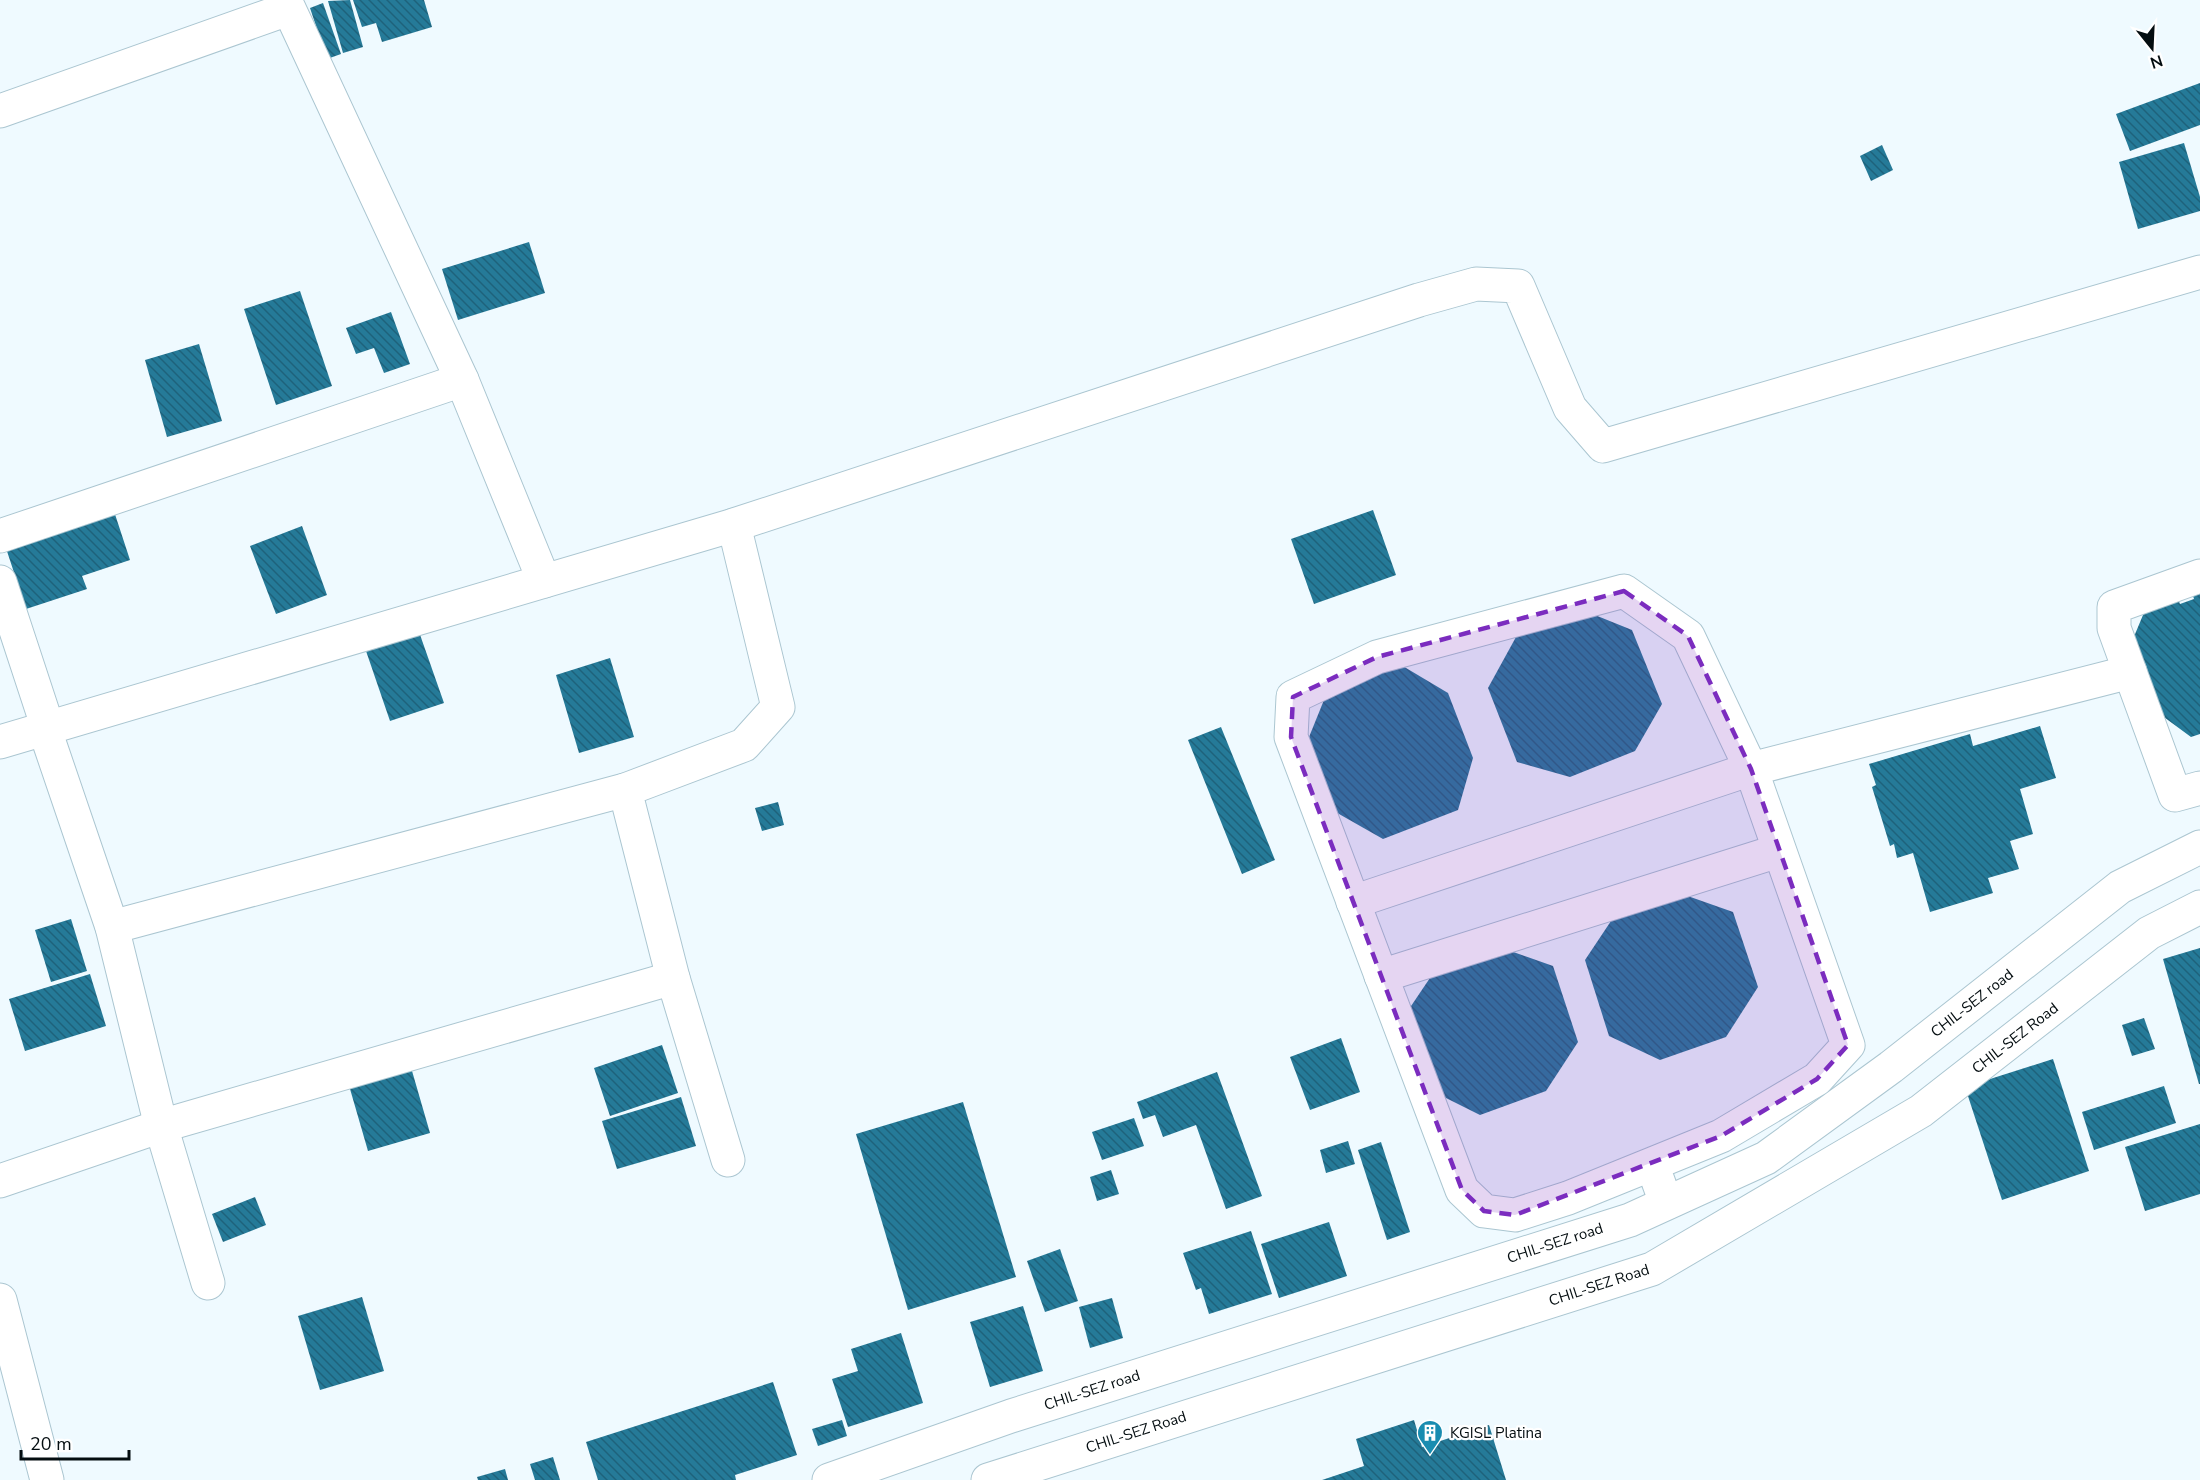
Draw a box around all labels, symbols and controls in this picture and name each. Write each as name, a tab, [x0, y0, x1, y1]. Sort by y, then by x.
north arrow	[2122, 18, 2182, 78]
text: N	[2147, 49, 2165, 74]
street label: CHIL-SEZ road	[1926, 964, 2018, 1042]
street label: CHIL-SEZ Road	[1968, 998, 2062, 1078]
street label: CHIL-SEZ road	[1504, 1218, 1606, 1268]
street label: CHIL-SEZ Road	[1546, 1259, 1652, 1311]
street label: CHIL-SEZ road	[1041, 1365, 1143, 1415]
street label: CHIL-SEZ Road	[1083, 1406, 1189, 1458]
building icon: KGISL Platina	[1415, 1418, 1445, 1456]
scale bar	[21, 1423, 129, 1461]
place label: KGISL Platina	[1450, 1423, 1542, 1443]
text: 20 m	[30, 1432, 72, 1456]

